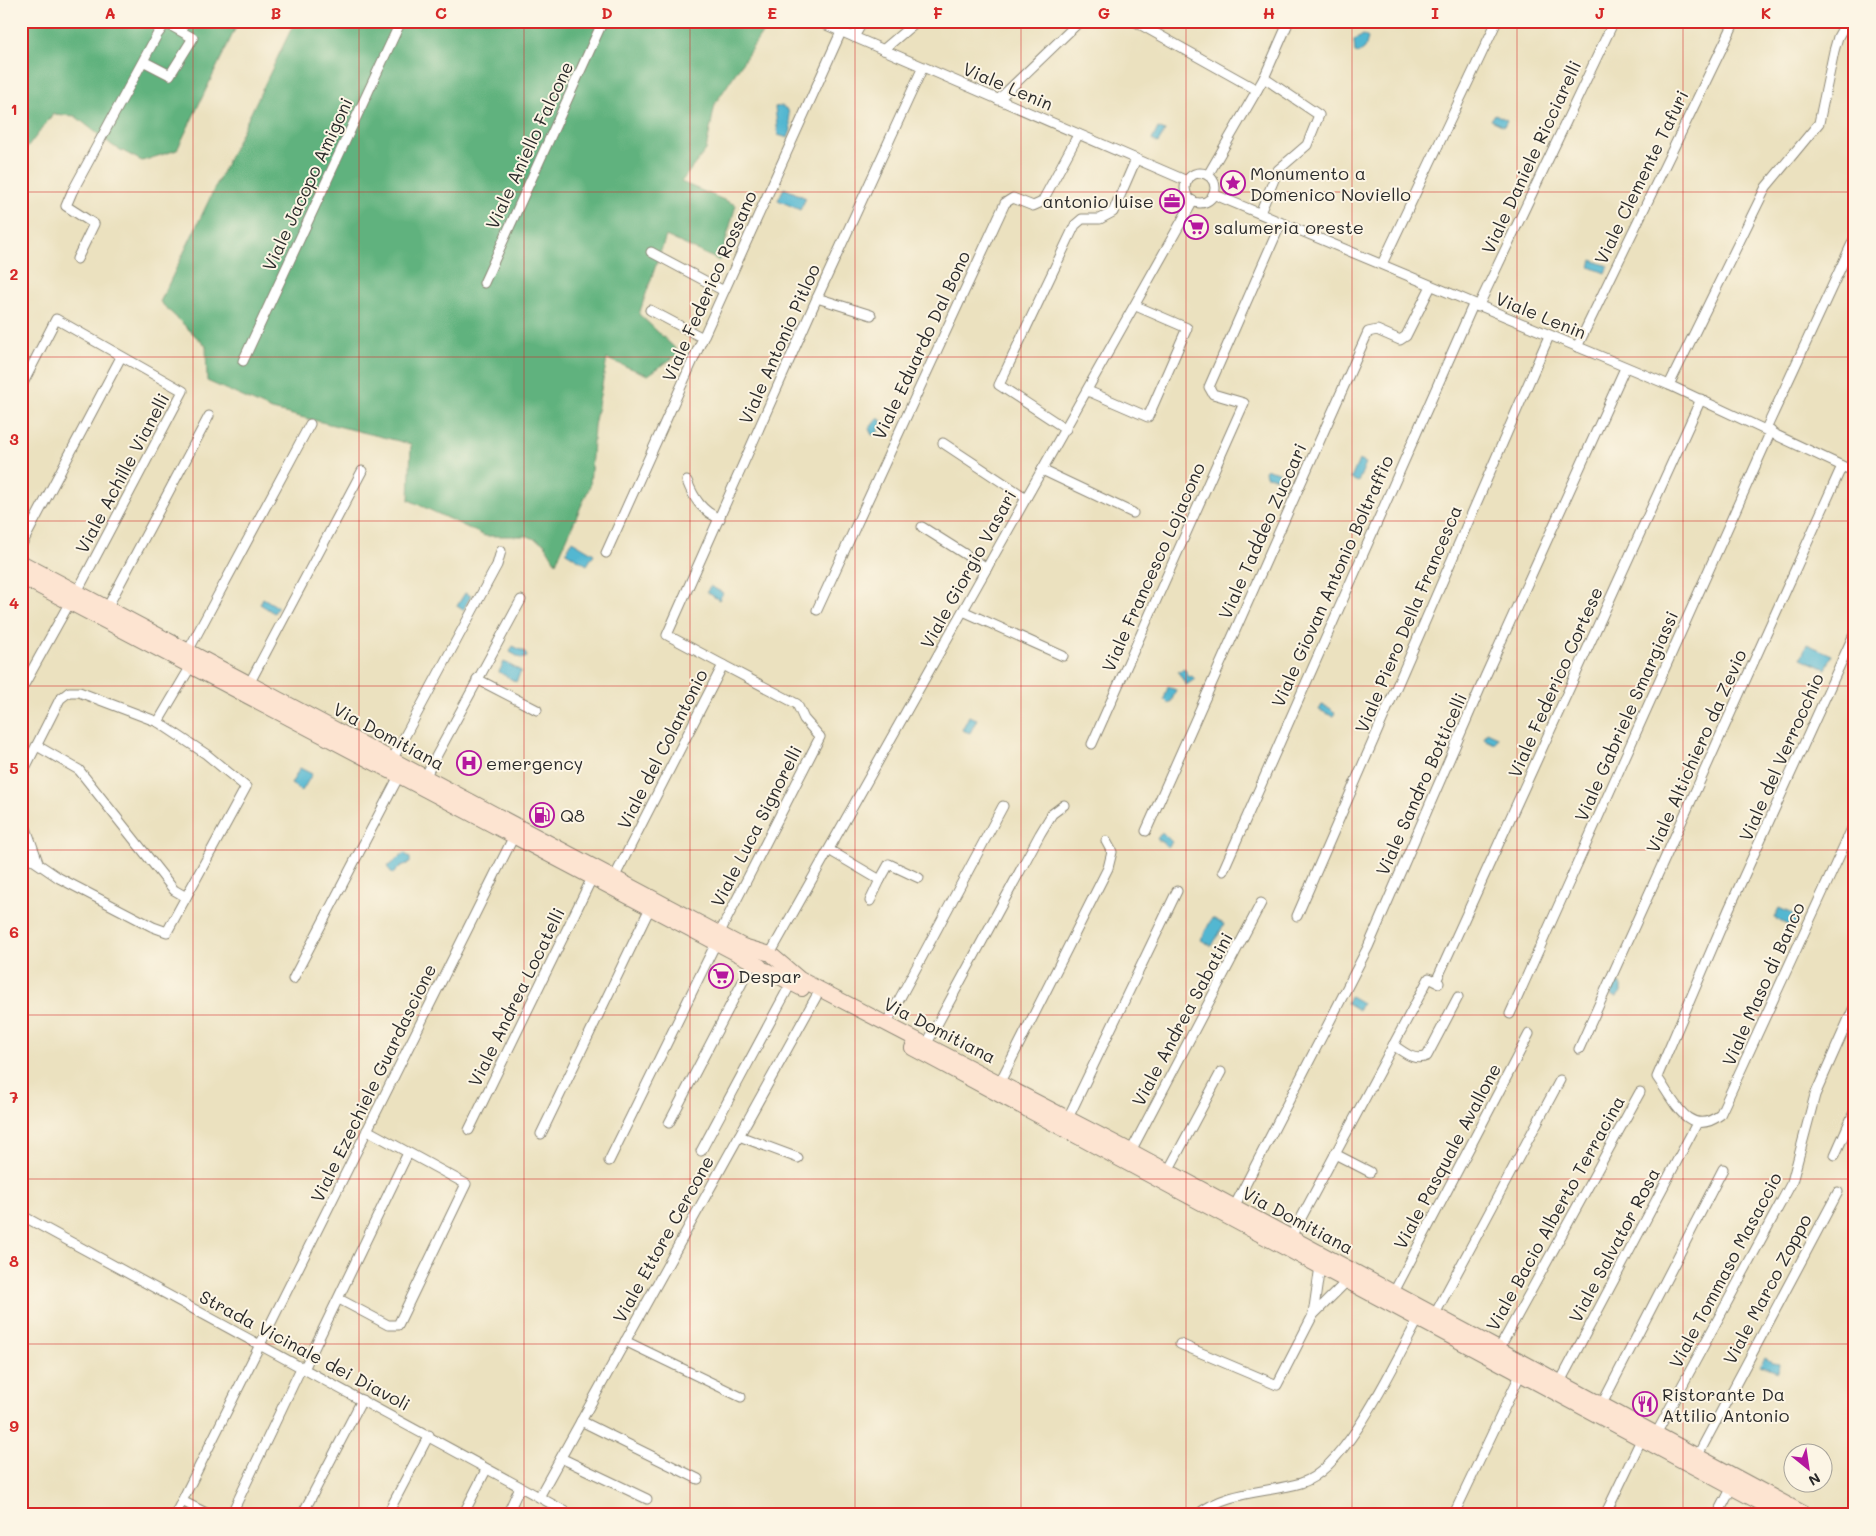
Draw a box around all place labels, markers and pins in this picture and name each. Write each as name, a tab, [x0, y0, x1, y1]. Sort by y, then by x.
place label: Monumento a Domenico Noviello	[1250, 161, 1411, 206]
place icon: Monumento a Domenico Noviello	[1220, 170, 1246, 196]
office icon: antonio luise	[1159, 188, 1185, 214]
place label: antonio luise	[1043, 189, 1154, 213]
supermarket icon: salumeria oreste	[1183, 214, 1209, 240]
place label: salumeria oreste	[1214, 215, 1364, 239]
hospital icon: emergency	[456, 750, 482, 776]
place label: emergency	[486, 751, 583, 775]
fuel station icon: Q8	[529, 802, 555, 828]
place label: Q8	[560, 803, 585, 827]
supermarket icon: Despar	[708, 963, 734, 989]
place label: Despar	[738, 964, 802, 988]
place label: Ristorante Da Attilio Antonio	[1662, 1382, 1790, 1427]
restaurant icon: Ristorante Da Attilio Antonio	[1632, 1391, 1658, 1417]

